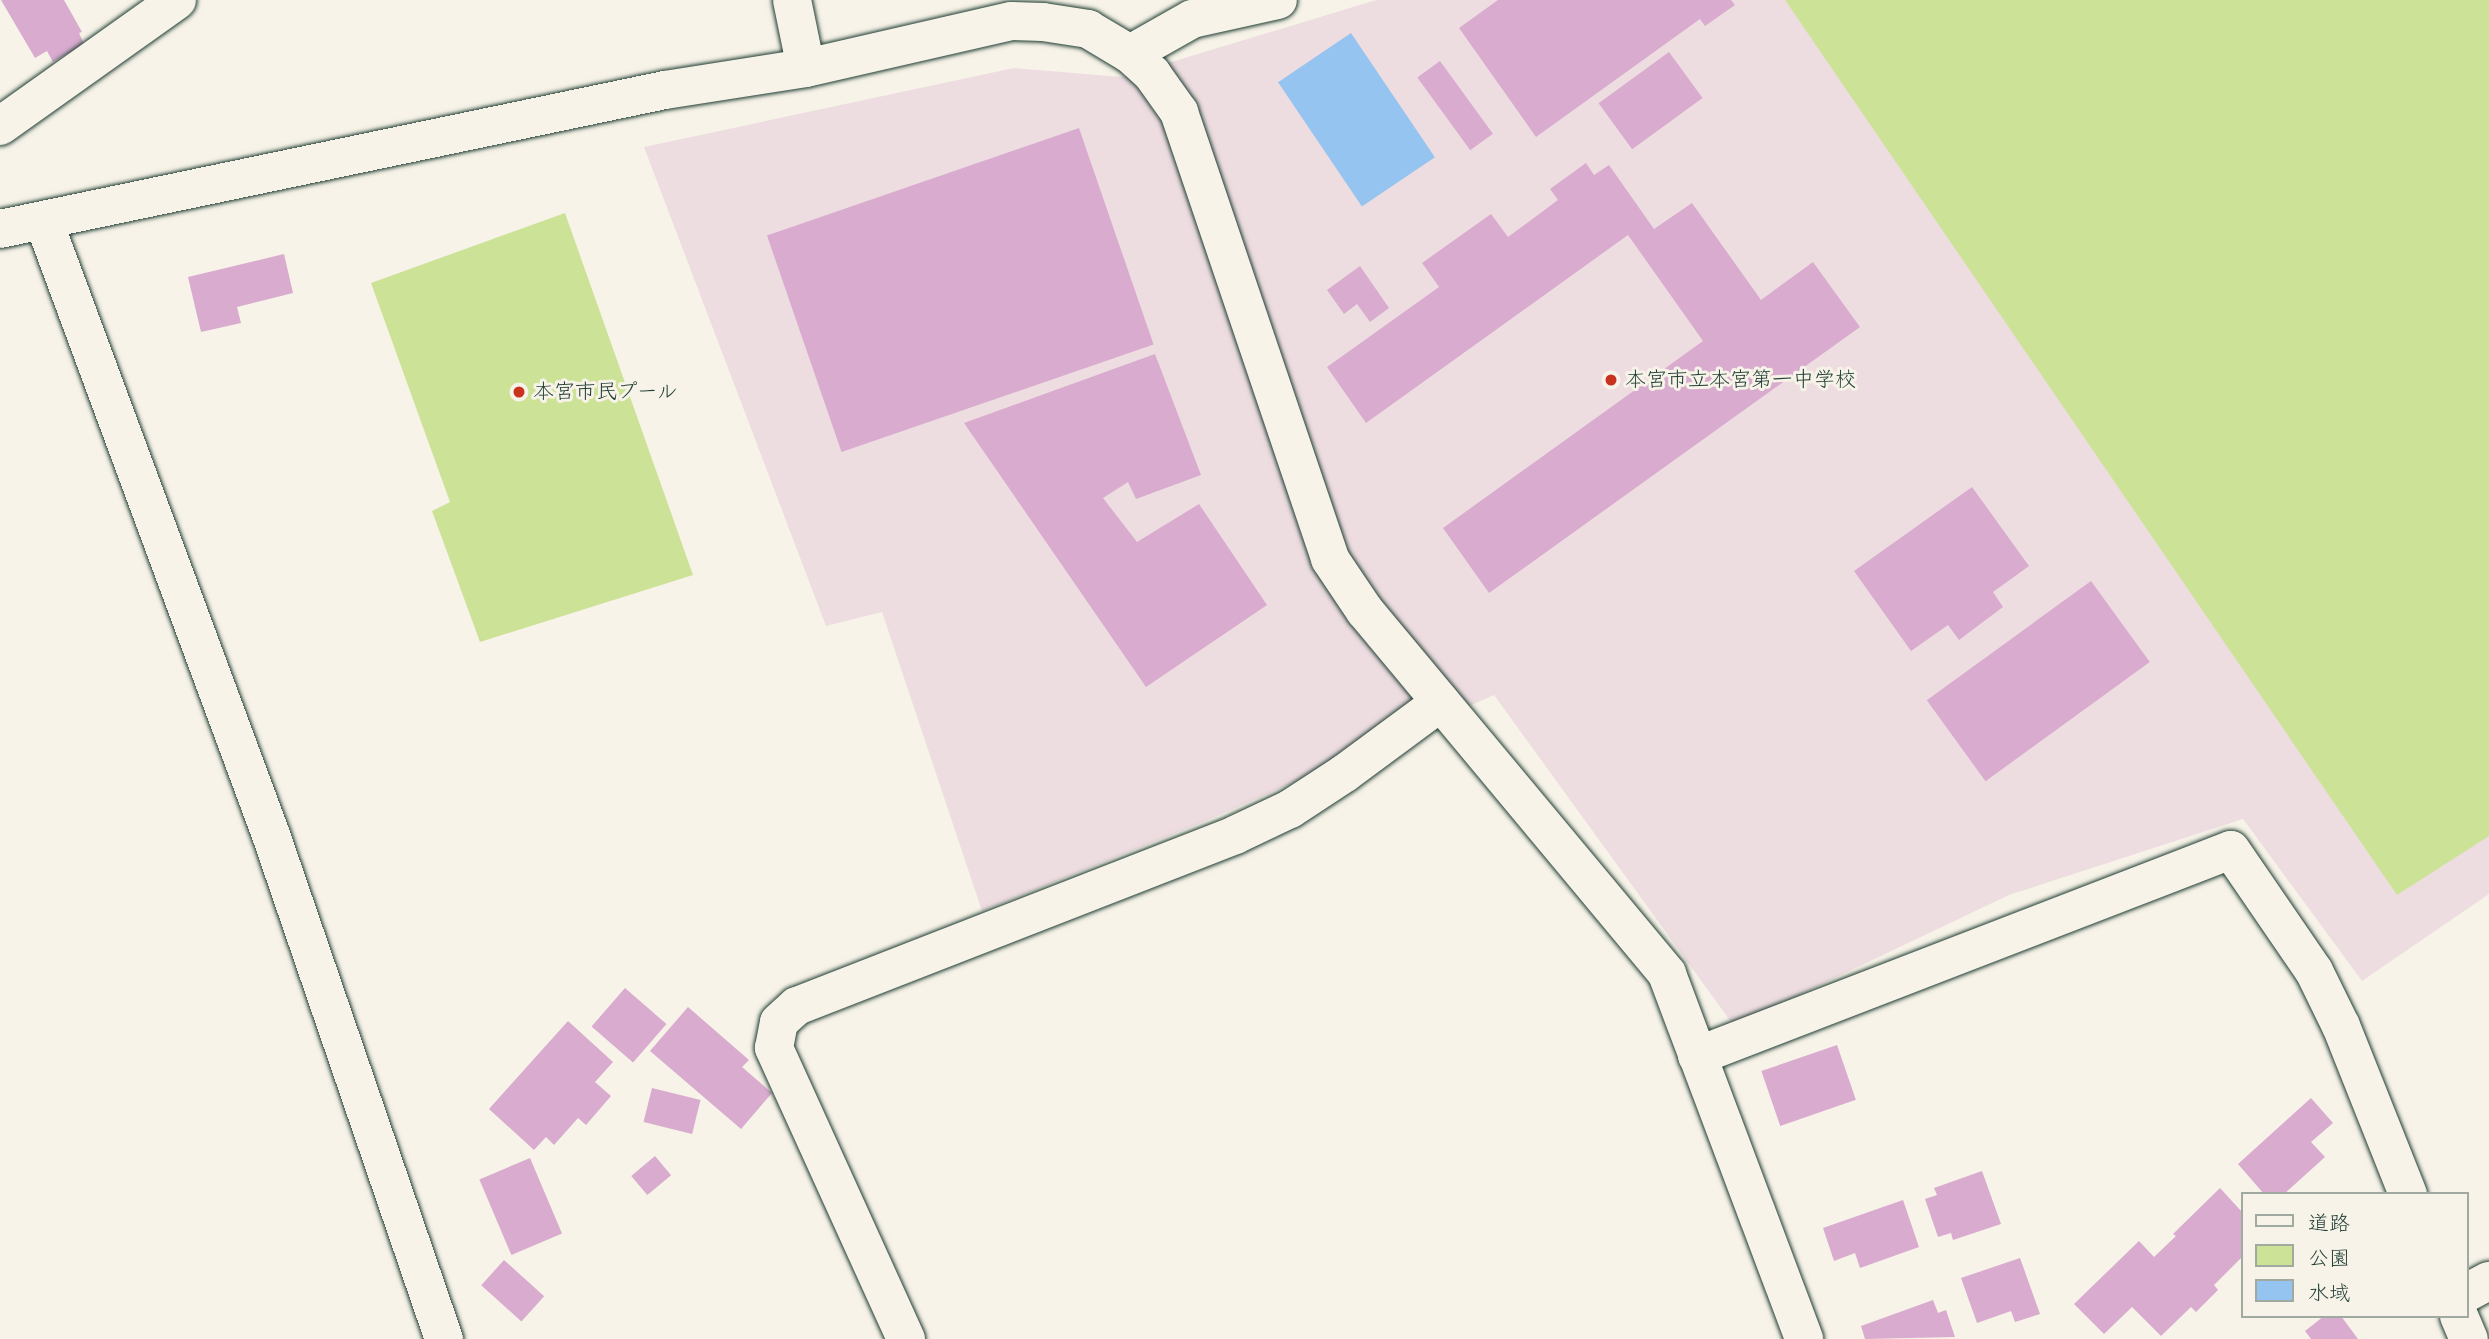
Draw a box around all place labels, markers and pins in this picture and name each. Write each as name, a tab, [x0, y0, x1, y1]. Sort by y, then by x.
place label: 本宮市立本宮第一中学校	[1625, 367, 1856, 393]
marker: 本宮市立本宮第一中学校	[1603, 372, 1619, 388]
place label: 本宮市民プール	[533, 379, 679, 405]
marker: 本宮市民プール	[511, 384, 527, 400]

